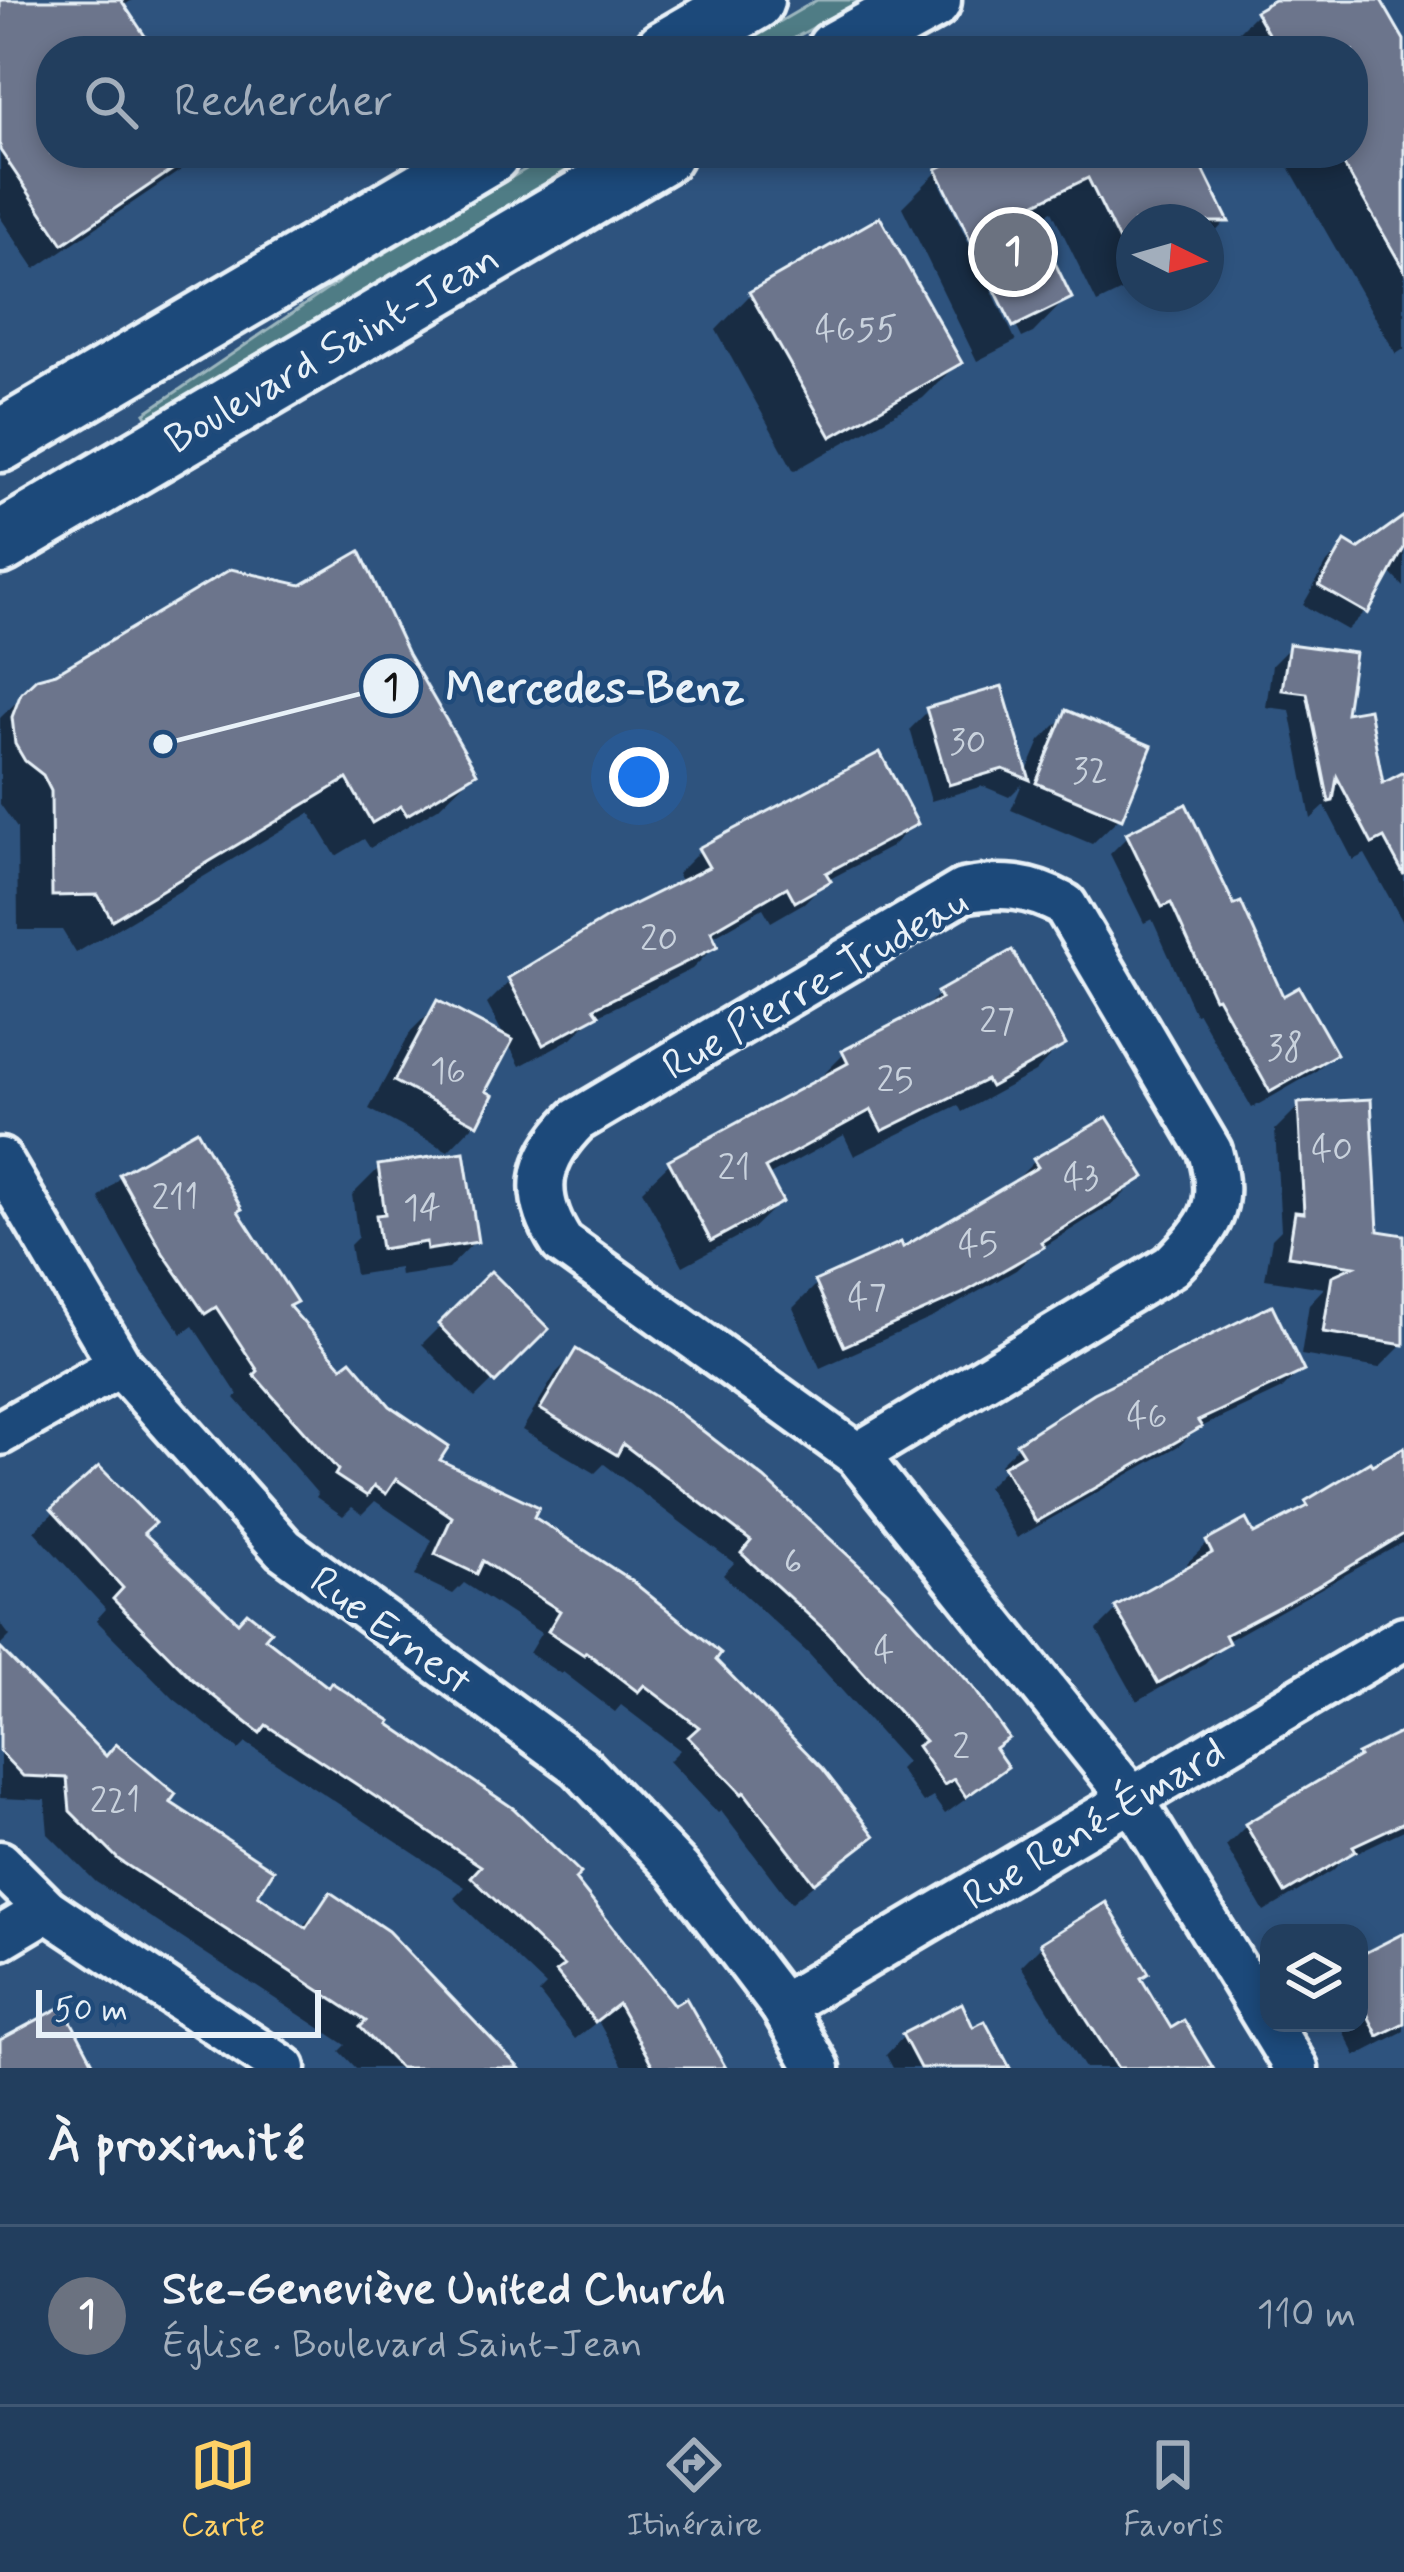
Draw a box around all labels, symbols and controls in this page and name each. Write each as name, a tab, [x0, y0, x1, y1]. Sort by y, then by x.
search box	[36, 36, 1368, 168]
icon: search	[78, 69, 144, 135]
text: Rechercher	[174, 73, 393, 132]
north arrow	[1116, 204, 1224, 312]
pin: 1	[974, 207, 1052, 297]
street label: Boulevard Saint-Jean	[155, 232, 510, 468]
house number: 4655	[815, 307, 897, 354]
callout: Mercedes-Benz	[361, 645, 769, 726]
text: Mercedes-Benz	[445, 660, 745, 719]
text: 1	[383, 665, 399, 712]
house number: 30	[950, 720, 986, 767]
your location	[609, 747, 669, 807]
house number: 32	[1072, 749, 1108, 796]
street label: Rue Pierre-Trudeau	[653, 875, 978, 1095]
house number: 20	[640, 917, 678, 964]
house number: 27	[979, 999, 1015, 1046]
house number: 38	[1267, 1026, 1303, 1073]
house number: 16	[430, 1049, 466, 1096]
house number: 25	[877, 1058, 913, 1105]
house number: 40	[1311, 1127, 1353, 1174]
house number: 21	[717, 1146, 751, 1193]
house number: 43	[1063, 1155, 1099, 1202]
house number: 211	[151, 1176, 199, 1223]
house number: 14	[403, 1186, 441, 1233]
house number: 45	[958, 1222, 998, 1269]
house number: 47	[847, 1275, 887, 1322]
house number: 46	[1127, 1394, 1167, 1441]
house number: 6	[784, 1540, 802, 1587]
street label: Rue Ernest	[298, 1554, 482, 1709]
house number: 4	[874, 1628, 894, 1675]
street label: Rue René-Émard	[953, 1724, 1236, 1925]
house number: 2	[952, 1725, 970, 1772]
house number: 221	[90, 1779, 140, 1826]
map controls	[1260, 1924, 1368, 2032]
button: layers	[1260, 1924, 1368, 2032]
scale bar	[36, 1984, 321, 2037]
text: 50 m	[54, 1989, 128, 2033]
text: À proximité	[48, 2113, 304, 2179]
text: Ste-Geneviève United Church	[162, 2261, 726, 2320]
text: 1	[78, 2290, 96, 2341]
text: 110 m	[1257, 2290, 1356, 2341]
text: Église · Boulevard Saint-Jean	[162, 2320, 642, 2371]
tab: Carte	[181, 2432, 265, 2548]
tab: Itinéraire	[626, 2432, 762, 2548]
tab: Favoris	[1123, 2432, 1223, 2548]

